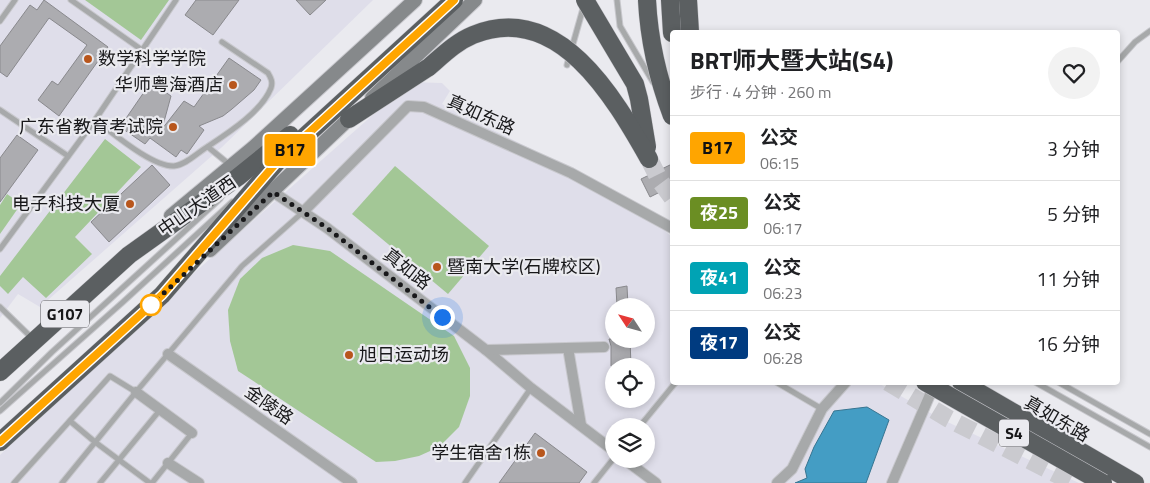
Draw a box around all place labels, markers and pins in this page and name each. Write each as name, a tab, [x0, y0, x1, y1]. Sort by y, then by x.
place label: 数学科学学院	[98, 45, 206, 72]
marker: 数学科学学院	[82, 53, 94, 65]
place label: 华师粤海酒店	[115, 71, 223, 98]
marker: 华师粤海酒店	[227, 79, 239, 91]
place label: 广东省教育考试院	[19, 113, 163, 140]
marker: 广东省教育考试院	[167, 121, 179, 133]
place label: 电子科技大厦	[12, 190, 120, 217]
marker: 电子科技大厦	[124, 198, 136, 210]
place label: 暨南大学(石牌校区)	[447, 253, 601, 280]
marker: 暨南大学(石牌校区)	[431, 261, 443, 273]
unlabelled marker	[140, 294, 162, 316]
place label: 旭日运动场	[359, 341, 449, 368]
marker: 旭日运动场	[343, 349, 355, 361]
place label: 学生宿舍1栋	[431, 439, 531, 466]
marker: 学生宿舍1栋	[535, 447, 547, 459]

